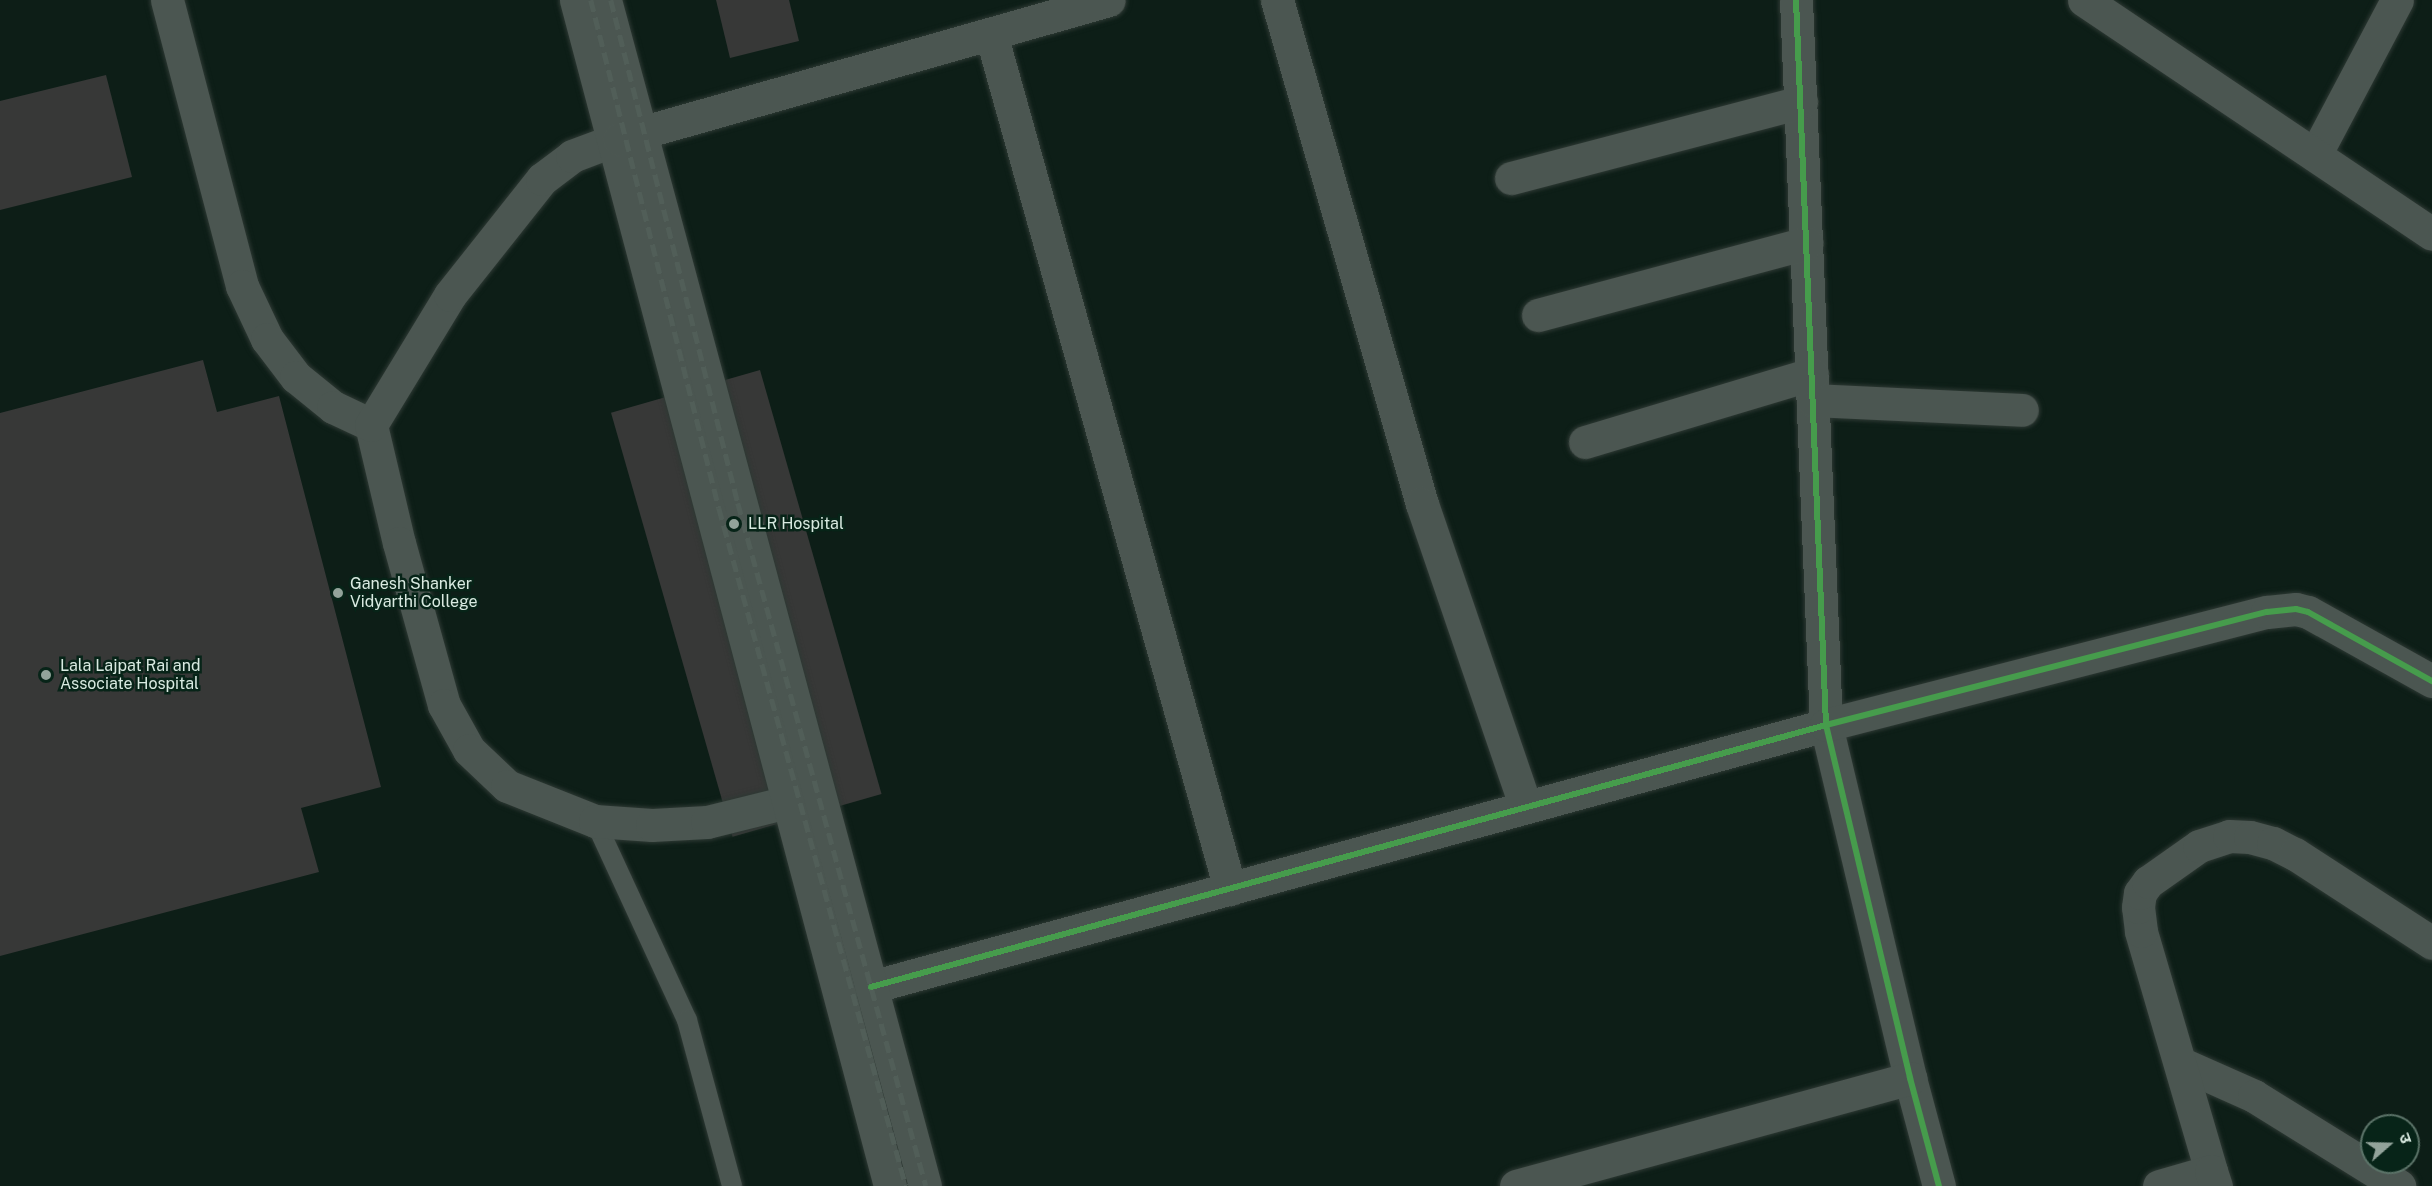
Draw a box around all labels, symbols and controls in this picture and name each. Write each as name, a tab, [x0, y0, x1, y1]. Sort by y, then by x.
place label: LLR Hospital	[748, 514, 844, 534]
marker: LLR Hospital	[725, 515, 743, 533]
place label: Ganesh Shanker Vidyarthi College	[350, 574, 478, 612]
marker: Ganesh Shanker Vidyarthi College	[331, 586, 345, 600]
place label: Lala Lajpat Rai and Associate Hospital	[60, 656, 200, 694]
marker: Lala Lajpat Rai and Associate Hospital	[37, 666, 55, 684]
north arrow	[2360, 1114, 2420, 1174]
text: उ	[2395, 1131, 2416, 1146]

